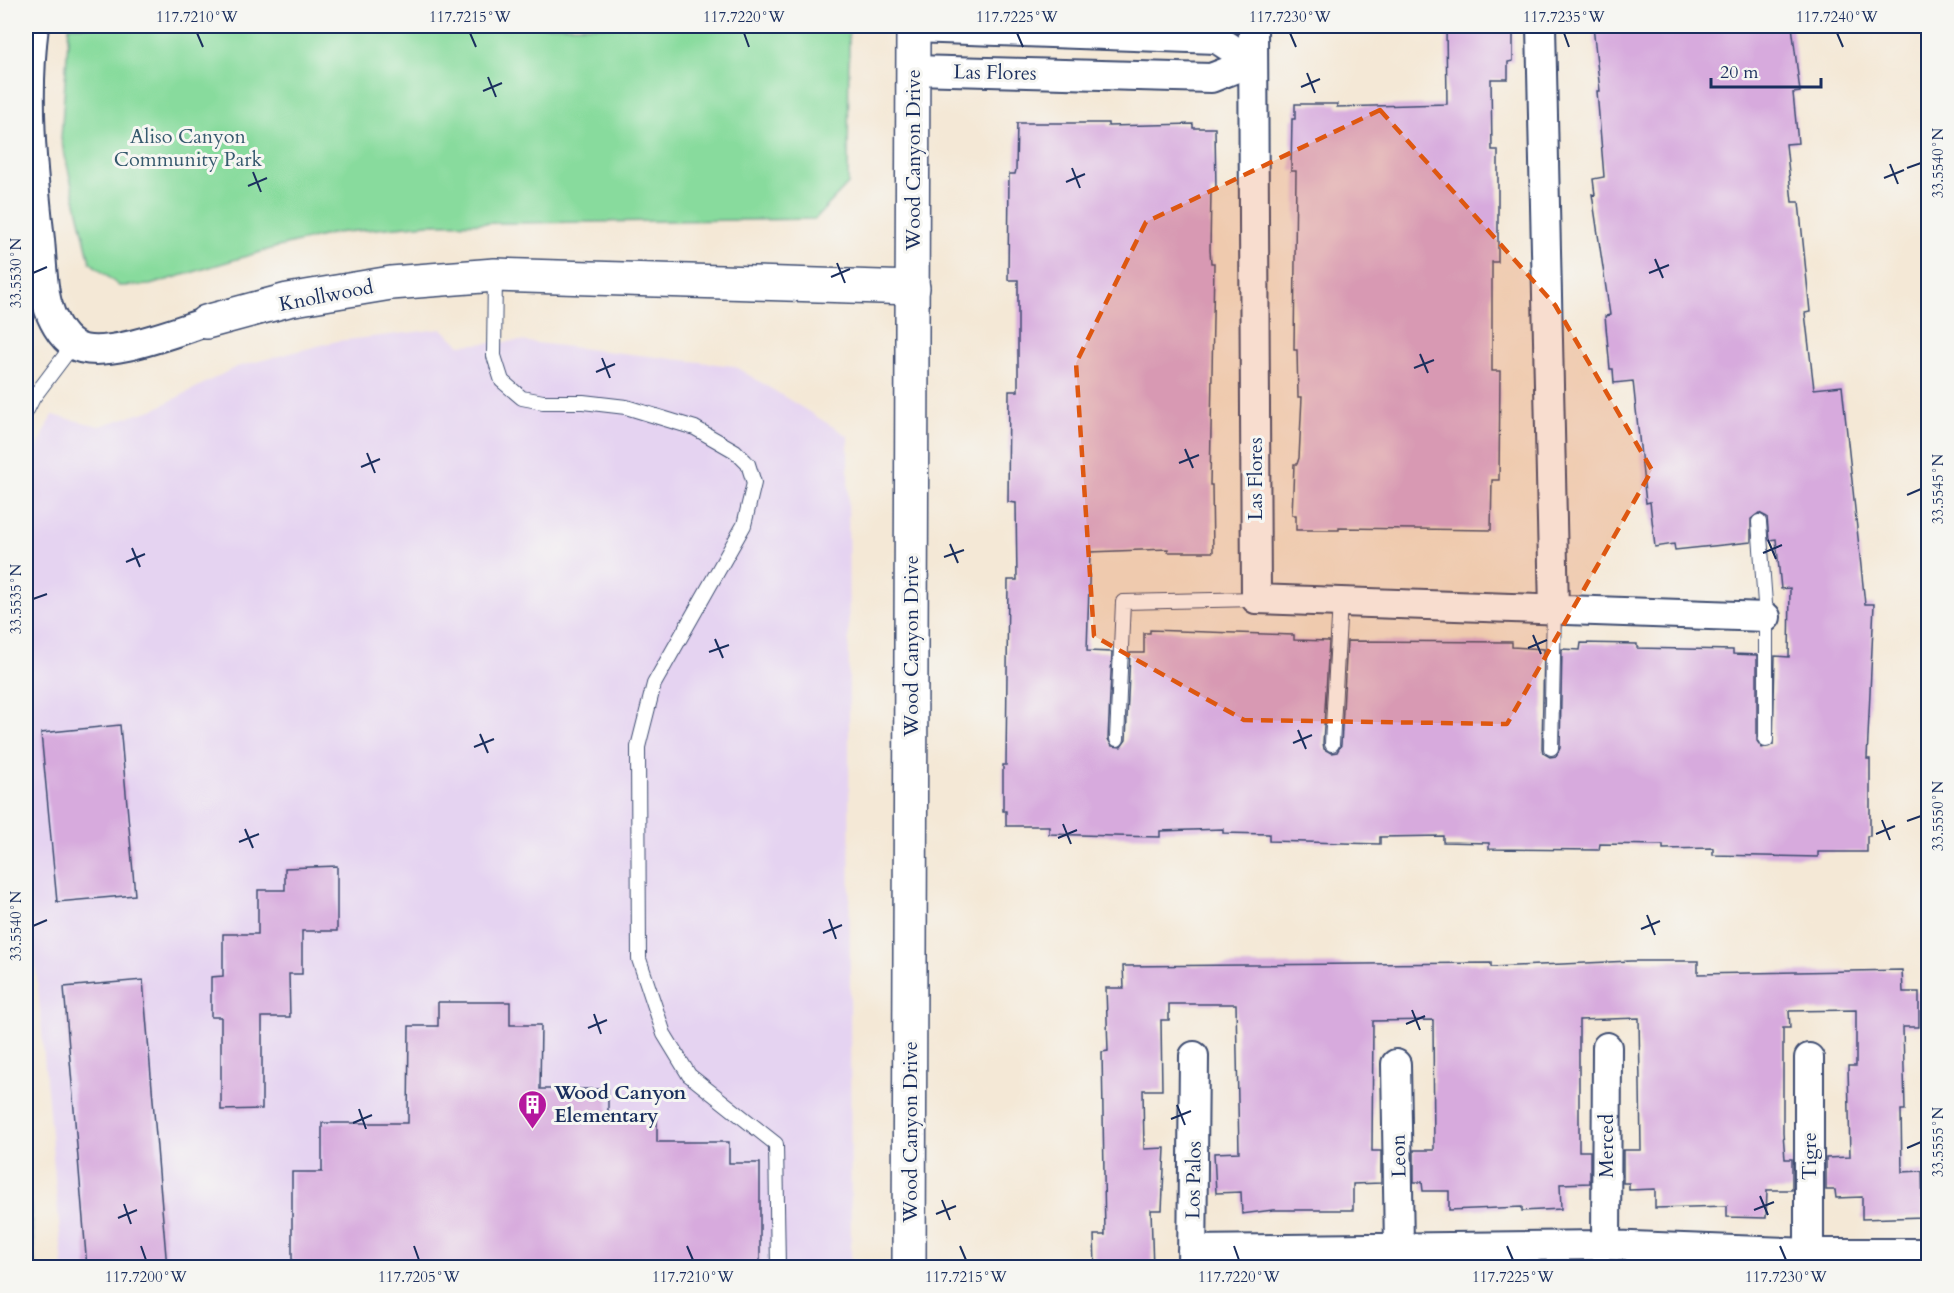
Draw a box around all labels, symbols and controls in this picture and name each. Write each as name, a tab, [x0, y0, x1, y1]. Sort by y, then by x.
text: 117.7210°W	[156, 7, 238, 27]
text: 117.7215°W	[429, 7, 511, 27]
text: 117.7220°W	[703, 7, 785, 27]
text: 117.7225°W	[976, 7, 1058, 27]
text: 117.7230°W	[1249, 7, 1331, 27]
text: 117.7235°W	[1523, 7, 1605, 27]
text: 117.7240°W	[1796, 7, 1878, 27]
scale bar	[1711, 51, 1820, 89]
street label: Las Flores	[953, 58, 1037, 87]
text: 20 m	[1720, 60, 1759, 85]
street label: Wood Canyon Drive	[900, 69, 927, 252]
park label: Aliso Canyon Community Park	[114, 123, 263, 173]
text: 33.5540°N	[1928, 128, 1948, 198]
text: 33.5530°N	[6, 238, 26, 308]
street label: Knollwood	[277, 273, 376, 318]
street label: Las Flores	[1242, 437, 1269, 521]
text: 33.5545°N	[1928, 454, 1948, 524]
street label: Wood Canyon Drive	[898, 555, 925, 738]
text: 33.5535°N	[6, 564, 26, 634]
text: 33.5550°N	[1928, 781, 1948, 851]
text: 33.5540°N	[6, 891, 26, 961]
street label: Wood Canyon Drive	[897, 1041, 924, 1224]
place label: Wood Canyon Elementary	[553, 1079, 686, 1129]
building icon: Wood Canyon Elementary	[517, 1088, 549, 1130]
text: 33.5555°N	[1928, 1107, 1948, 1177]
street label: Merced	[1593, 1114, 1620, 1178]
street label: Tigre	[1796, 1132, 1823, 1180]
street label: Leon	[1385, 1133, 1412, 1178]
street label: Los Palos	[1179, 1141, 1208, 1219]
text: 117.7200°W	[105, 1267, 187, 1287]
text: 117.7205°W	[378, 1267, 460, 1287]
text: 117.7210°W	[652, 1267, 734, 1287]
text: 117.7215°W	[925, 1267, 1007, 1287]
text: 117.7220°W	[1198, 1267, 1280, 1287]
text: 117.7225°W	[1472, 1267, 1554, 1287]
text: 117.7230°W	[1745, 1267, 1827, 1287]

